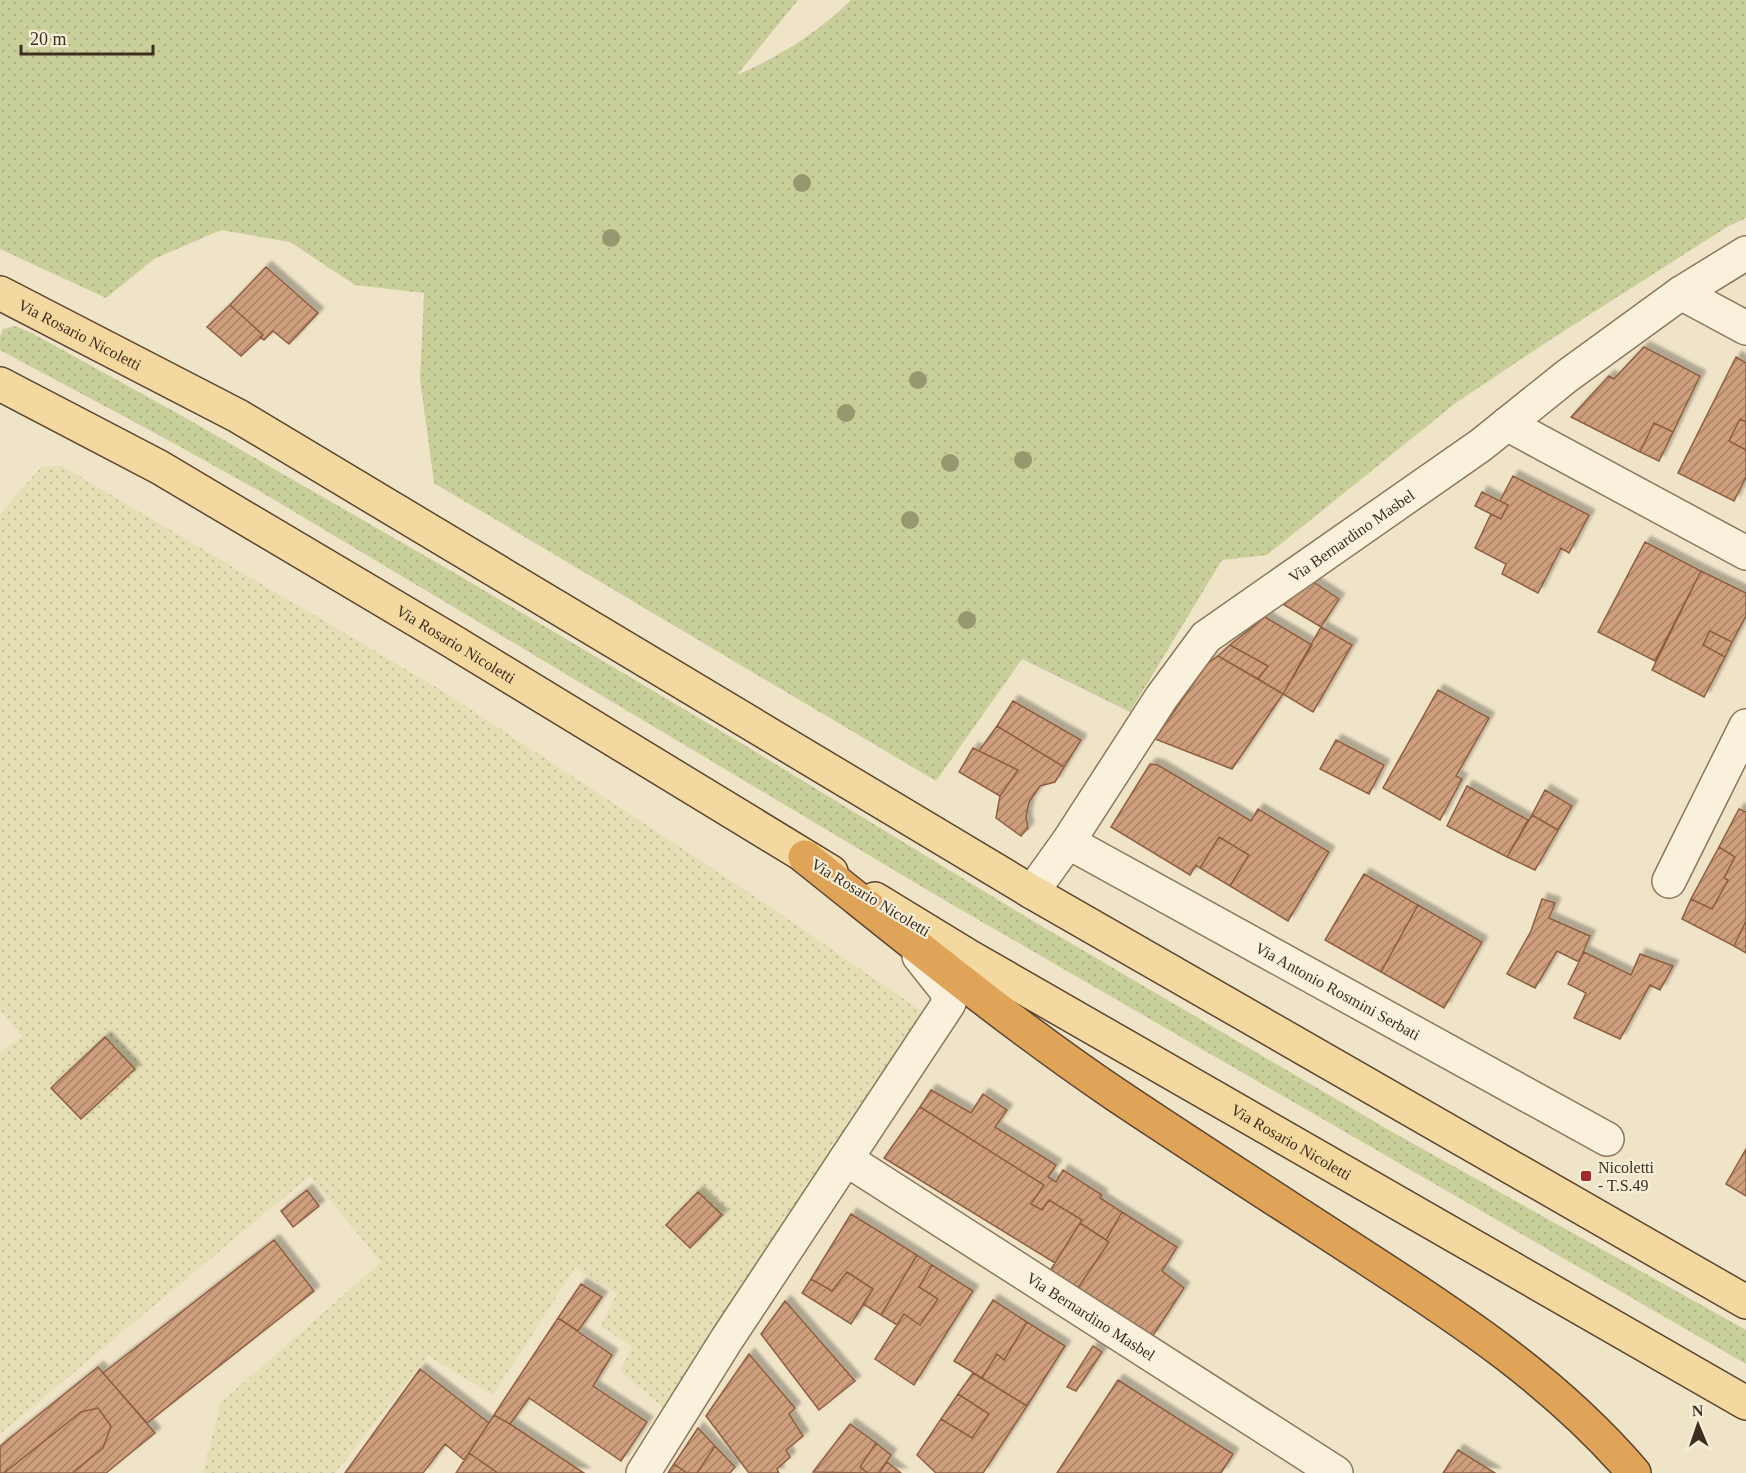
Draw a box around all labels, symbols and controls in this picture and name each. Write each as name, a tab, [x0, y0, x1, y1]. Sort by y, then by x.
scale bar	[21, 18, 153, 56]
text: 20 m	[30, 29, 67, 49]
street label: Via Rosario Nicoletti	[15, 296, 145, 374]
street label: Via Bernardino Masbel	[1285, 486, 1418, 586]
street label: Via Rosario Nicoletti	[393, 602, 519, 687]
street label: Via Rosario Nicoletti	[808, 855, 934, 940]
street label: Via Antonio Rosmini Serbati	[1252, 939, 1423, 1044]
street label: Via Rosario Nicoletti	[1228, 1101, 1355, 1184]
place label: Nicoletti - T.S.49	[1598, 1159, 1655, 1194]
marker: Nicoletti - T.S.49	[1579, 1169, 1593, 1183]
street label: Via Bernardino Masbel	[1023, 1269, 1159, 1364]
north arrow	[1668, 1395, 1728, 1455]
text: N	[1691, 1402, 1704, 1419]

